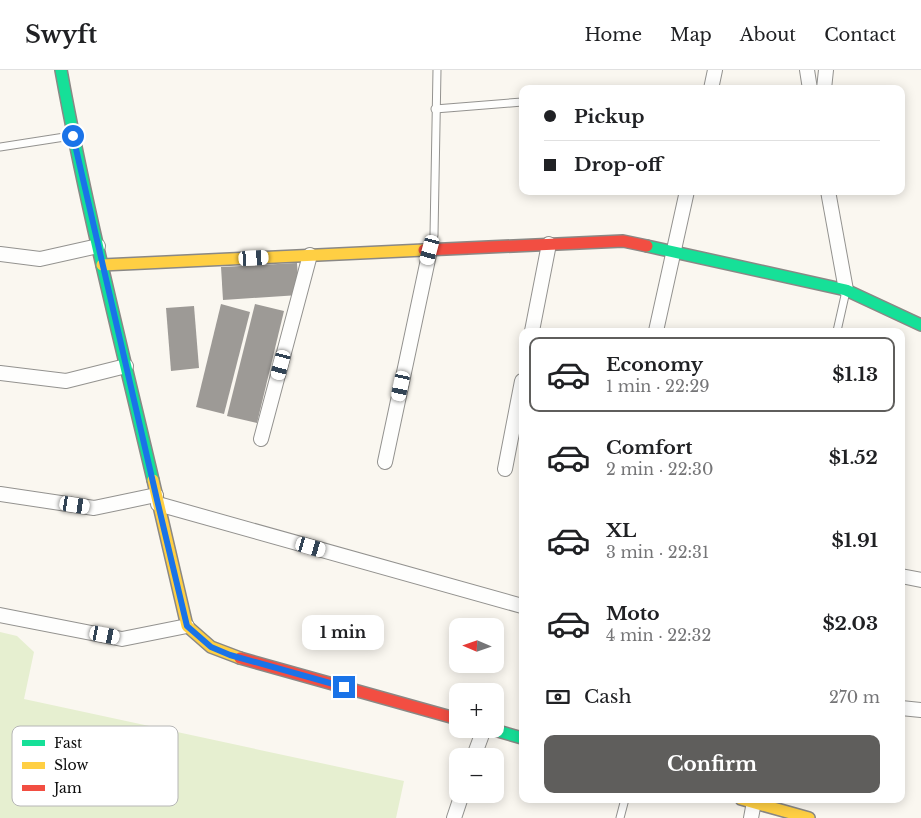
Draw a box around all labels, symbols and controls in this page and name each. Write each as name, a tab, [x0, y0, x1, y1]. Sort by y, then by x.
text: Swyft	[25, 20, 97, 49]
text: Home	[584, 24, 642, 46]
text: Map	[670, 24, 712, 46]
text: About	[740, 24, 796, 46]
text: Contact	[824, 24, 896, 46]
text: Pickup	[574, 105, 645, 128]
route start	[62, 125, 84, 147]
text: Drop-off	[574, 153, 663, 176]
car	[418, 234, 441, 266]
car	[238, 250, 269, 266]
car	[269, 349, 292, 381]
icon: car	[546, 352, 591, 397]
text: Economy	[606, 353, 703, 376]
text: $1.13	[832, 363, 878, 386]
car	[390, 370, 411, 402]
text: 1 min · 22:29	[606, 376, 710, 396]
icon: car	[546, 435, 591, 480]
text: Comfort	[606, 436, 693, 459]
text: $1.52	[829, 446, 878, 469]
text: 2 min · 22:30	[606, 459, 713, 479]
car	[59, 495, 90, 515]
icon: car	[546, 518, 591, 563]
text: XL	[606, 519, 636, 542]
text: $1.91	[831, 529, 878, 552]
car	[294, 536, 327, 558]
text: 3 min · 22:31	[606, 542, 709, 562]
icon: car	[546, 601, 591, 646]
text: Moto	[606, 602, 660, 625]
text: $2.03	[822, 612, 878, 635]
callout: 1 min	[303, 614, 385, 650]
north arrow	[449, 618, 504, 672]
map controls	[449, 618, 504, 803]
text: 1 min	[320, 622, 366, 642]
car	[88, 625, 121, 645]
text: 4 min · 22:32	[606, 625, 711, 645]
route end	[333, 676, 355, 698]
button: +	[449, 683, 504, 738]
icon: cash	[544, 683, 572, 711]
text: Cash	[584, 685, 631, 708]
text: 270 m	[829, 687, 880, 707]
legend	[12, 726, 178, 806]
text: Fast	[54, 734, 83, 752]
button: Confirm	[544, 735, 880, 793]
button: −	[449, 748, 504, 803]
text: Slow	[54, 756, 88, 774]
text: Jam	[52, 779, 82, 797]

